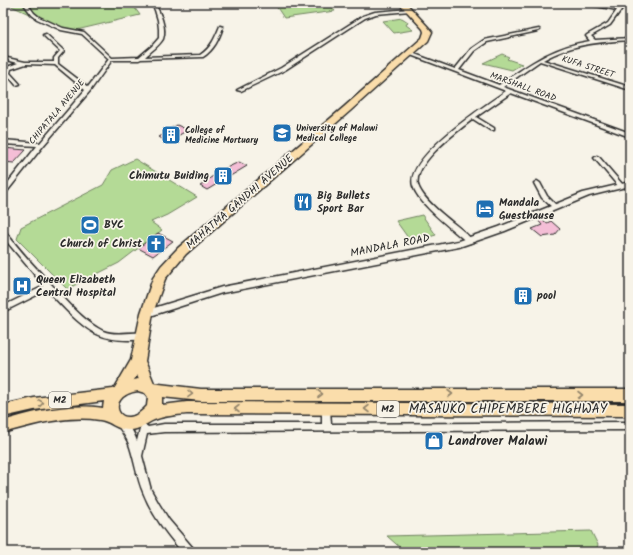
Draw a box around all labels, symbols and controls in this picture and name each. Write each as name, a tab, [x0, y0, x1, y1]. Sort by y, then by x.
street label: KUFA STREET	[560, 51, 617, 83]
street label: MARSHALL ROAD	[488, 68, 558, 106]
street label: CHIPATALA AVENUE	[25, 76, 89, 148]
place label: University of Malawi Medical College	[296, 121, 378, 146]
school or university icon: University of Malawi Medical College	[271, 122, 293, 144]
place label: College of Medicine Mortuary	[185, 123, 258, 148]
building icon: College of Medicine Mortuary	[160, 124, 182, 146]
street label: MAHATMA GANDHI AVENUE	[182, 150, 298, 254]
building icon: Chimutu Buiding	[212, 165, 234, 187]
place label: Chimutu Buiding	[129, 167, 209, 185]
place label: Big Bullets Sport Bar	[317, 187, 371, 218]
restaurant icon: Big Bullets Sport Bar	[292, 191, 314, 213]
place label: Mandala Guesthause	[499, 194, 555, 225]
hotel icon: Mandala Guesthause	[474, 198, 496, 220]
sports icon: BYC	[79, 214, 101, 236]
place label: BYC	[104, 216, 124, 234]
street label: MANDALA ROAD	[349, 229, 431, 263]
church icon: Church of Christ	[145, 233, 167, 255]
place label: Church of Christ	[60, 235, 143, 253]
place label: Queen Elizabeth Central Hospital	[36, 271, 116, 302]
hospital icon: Queen Elizabeth Central Hospital	[11, 275, 33, 297]
building icon: pool	[512, 285, 534, 307]
place label: pool	[536, 287, 556, 305]
one-way arrow	[187, 390, 193, 399]
one-way arrow	[317, 390, 323, 398]
one-way arrow	[447, 390, 453, 398]
one-way arrow	[577, 391, 583, 399]
road number: M2	[49, 392, 71, 408]
one-way arrow	[38, 399, 44, 408]
street label: MASAUKO CHIPEMBERE HIGHWAY	[409, 399, 608, 420]
road number: M2	[377, 401, 399, 417]
one-way arrow	[234, 405, 240, 413]
one-way arrow	[364, 405, 370, 413]
shop icon: Landrover Malawi	[423, 430, 445, 452]
place label: Landrover Malawi	[448, 431, 548, 452]

